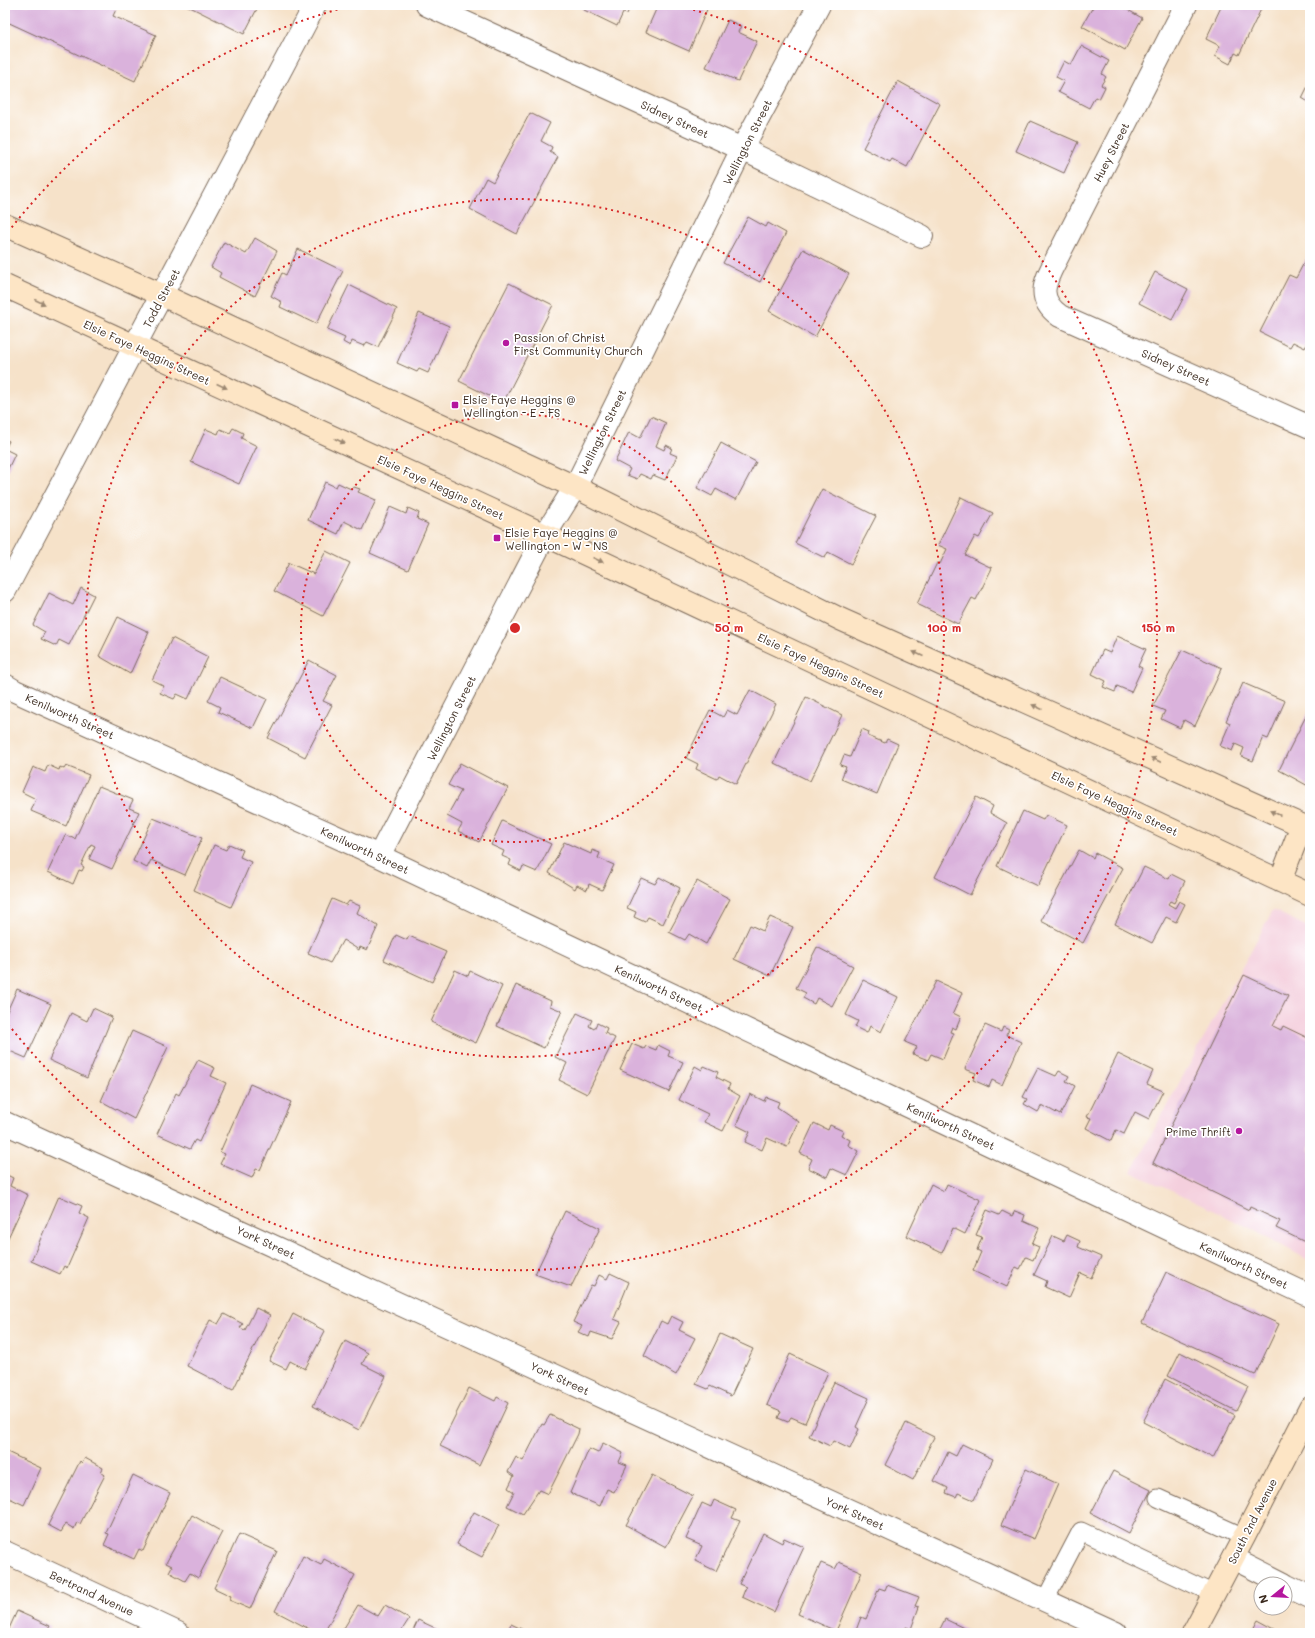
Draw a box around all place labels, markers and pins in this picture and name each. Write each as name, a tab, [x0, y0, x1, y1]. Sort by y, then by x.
place label: Passion of Christ First Community Church	[514, 330, 643, 358]
marker: Passion of Christ First Community Church	[501, 338, 511, 348]
place label: Elsie Faye Heggins @ Wellington - E - FS	[463, 392, 576, 420]
marker: Elsie Faye Heggins @ Wellington - E - FS	[450, 400, 460, 410]
place label: Elsie Faye Heggins @ Wellington - W - NS	[505, 525, 618, 553]
marker: Elsie Faye Heggins @ Wellington - W - NS	[492, 533, 502, 543]
centre of rings	[508, 621, 522, 635]
place label: Prime Thrift	[1166, 1124, 1231, 1139]
marker: Prime Thrift	[1234, 1126, 1244, 1136]

